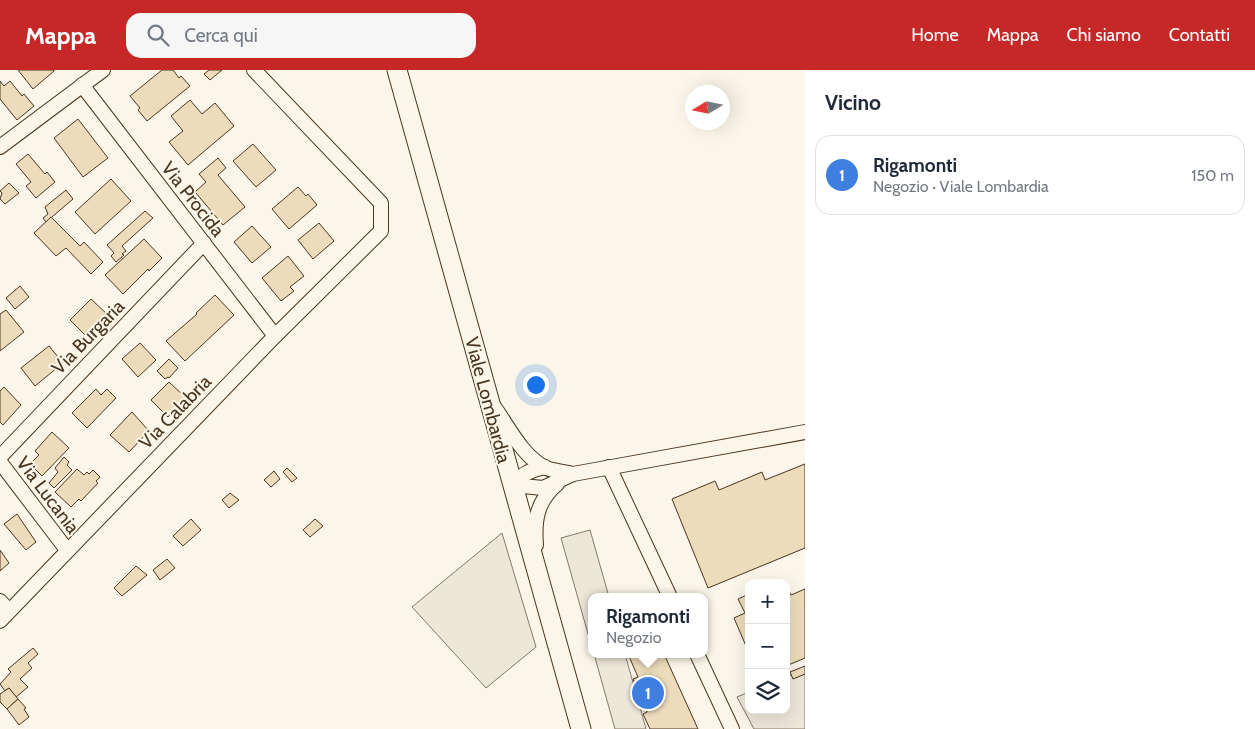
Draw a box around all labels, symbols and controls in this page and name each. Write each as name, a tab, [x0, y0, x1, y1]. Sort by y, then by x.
search box	[126, 13, 476, 58]
text: Mappa	[25, 21, 96, 50]
icon: search	[144, 21, 172, 49]
text: Cerca qui	[184, 24, 258, 47]
text: Home	[911, 24, 959, 46]
text: Mappa	[987, 24, 1039, 46]
text: Chi siamo	[1067, 24, 1141, 46]
text: Contatti	[1169, 24, 1230, 46]
north arrow	[685, 85, 730, 130]
text: Vicino	[825, 90, 881, 115]
text: Rigamonti	[873, 154, 957, 177]
street label: Via Procida	[157, 157, 229, 241]
text: 1	[839, 166, 845, 185]
text: 150 m	[1191, 166, 1234, 185]
text: Negozio · Viale Lombardia	[873, 177, 1049, 196]
street label: Via Burgaria	[47, 295, 129, 379]
street label: Viale Lombardia	[460, 334, 516, 466]
street label: Via Calabria	[134, 370, 216, 454]
your location	[523, 372, 549, 398]
street label: Via Lucania	[12, 452, 84, 538]
map controls	[745, 579, 790, 714]
button: +	[745, 579, 790, 624]
popup	[588, 593, 708, 658]
text: Rigamonti	[606, 605, 690, 628]
button: −	[745, 624, 790, 669]
text: Negozio	[606, 628, 662, 647]
button: layers	[745, 669, 790, 714]
pin: 1	[632, 674, 664, 712]

